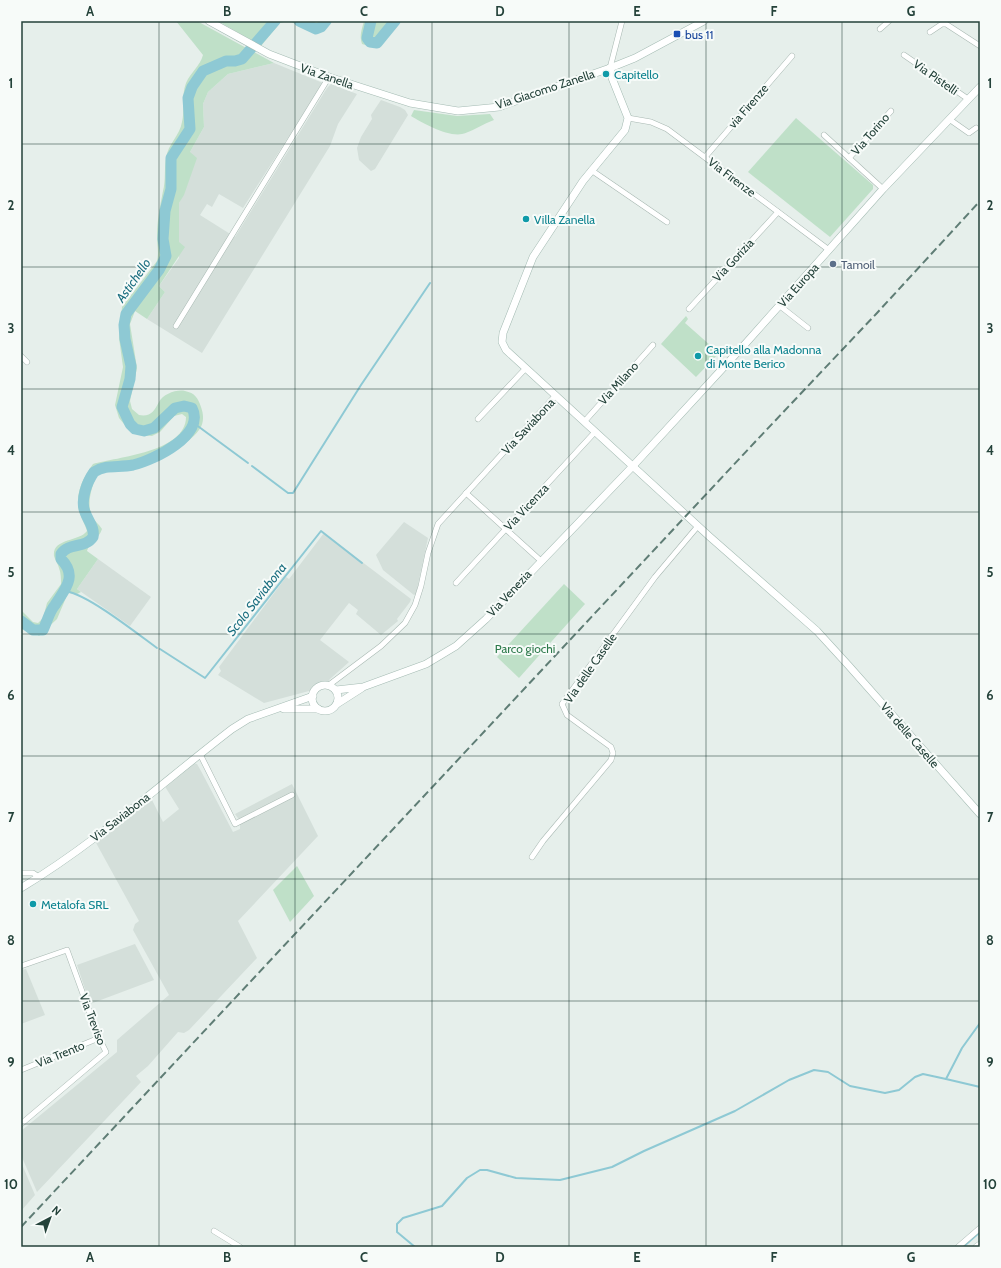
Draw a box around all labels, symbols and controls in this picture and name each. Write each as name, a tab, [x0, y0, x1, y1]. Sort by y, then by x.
text: A	[86, 3, 95, 19]
text: B	[223, 3, 231, 19]
text: C	[360, 3, 368, 19]
text: D	[495, 3, 505, 19]
text: E	[633, 3, 641, 19]
text: F	[771, 3, 778, 19]
text: G	[907, 3, 916, 19]
place label: bus 11	[685, 27, 713, 42]
marker: bus 11	[672, 29, 682, 39]
street label: Via Pistelli	[911, 56, 961, 98]
street label: Via Zanella	[298, 60, 356, 92]
street label: Via Giacomo Zanella	[493, 66, 597, 112]
place label: Capitello	[614, 67, 659, 82]
marker: Capitello	[601, 69, 611, 79]
text: 1	[9, 75, 13, 91]
text: 1	[988, 75, 992, 91]
street label: via Firenze	[725, 81, 771, 131]
street label: Via Torino	[848, 110, 893, 158]
street label: Via Firenze	[705, 154, 759, 200]
text: 2	[8, 197, 15, 213]
text: 2	[987, 197, 994, 213]
place label: Villa Zanella	[534, 212, 595, 227]
marker: Villa Zanella	[521, 214, 531, 224]
street label: Via Gorizia	[709, 235, 757, 285]
water label: Astichello	[112, 255, 154, 306]
place label: Tamoil	[841, 257, 875, 272]
marker: Tamoil	[828, 259, 838, 269]
street label: Via Europa	[774, 260, 822, 310]
text: 3	[7, 320, 15, 336]
text: 3	[986, 320, 994, 336]
place label: Capitello alla Madonna di Monte Berico	[706, 342, 821, 371]
marker: Capitello alla Madonna di Monte Berico	[693, 351, 703, 361]
street label: Via Milano	[595, 358, 642, 408]
street label: Via Saviabona	[498, 395, 558, 457]
text: 4	[7, 442, 15, 458]
text: 4	[986, 442, 994, 458]
street label: Via Vicenza	[500, 480, 552, 534]
water label: Scolo Saviabona	[223, 559, 289, 639]
text: 5	[8, 564, 15, 580]
text: 5	[987, 564, 994, 580]
street label: Via Venezia	[484, 566, 535, 619]
street label: Via delle Caselle	[560, 630, 620, 706]
park label: Parco giochi	[495, 641, 555, 656]
text: 6	[7, 687, 15, 703]
text: 6	[986, 687, 994, 703]
street label: Via delle Caselle	[877, 699, 943, 771]
street label: Via Saviabona	[87, 789, 153, 845]
text: 7	[8, 809, 15, 825]
text: 7	[987, 809, 994, 825]
place label: Metalofa SRL	[41, 897, 109, 912]
marker: Metalofa SRL	[28, 899, 38, 909]
text: 8	[7, 932, 15, 948]
text: 8	[986, 932, 994, 948]
street label: Via Treviso	[76, 991, 110, 1047]
street label: Via Trento	[33, 1037, 87, 1071]
text: 9	[7, 1054, 15, 1070]
text: 9	[986, 1054, 994, 1070]
text: 10	[4, 1176, 18, 1192]
text: 10	[983, 1176, 997, 1192]
north arrow	[30, 1198, 70, 1238]
text: N	[49, 1203, 64, 1218]
text: A	[86, 1249, 95, 1265]
text: B	[223, 1249, 231, 1265]
text: C	[360, 1249, 368, 1265]
text: D	[495, 1249, 505, 1265]
text: E	[633, 1249, 641, 1265]
text: F	[771, 1249, 778, 1265]
text: G	[907, 1249, 916, 1265]

